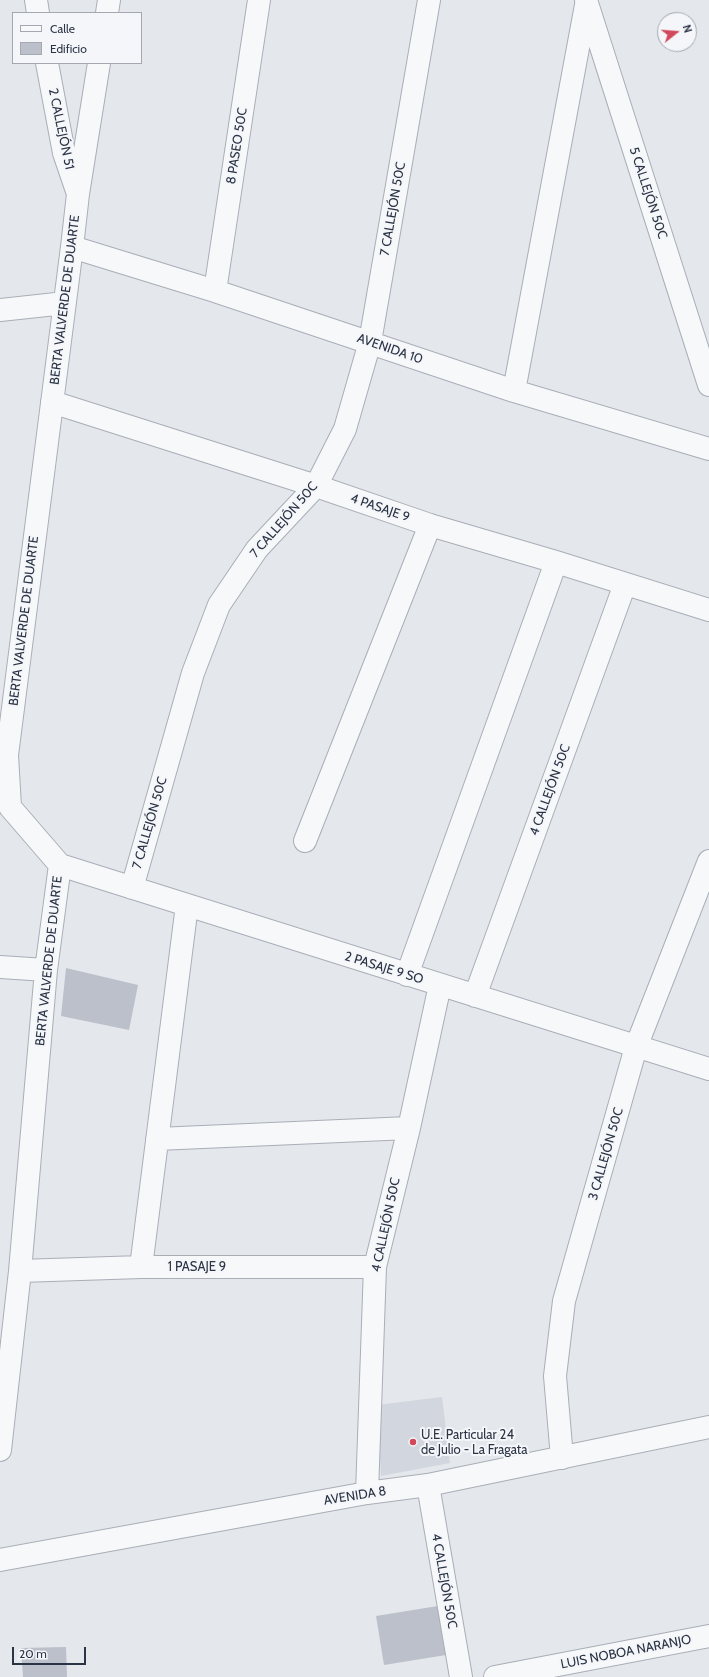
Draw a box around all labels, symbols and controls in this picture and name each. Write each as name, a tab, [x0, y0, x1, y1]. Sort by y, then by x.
legend	[12, 12, 142, 64]
north arrow	[657, 12, 697, 52]
text: Calle	[50, 21, 75, 36]
text: N	[680, 23, 695, 35]
text: Edificio	[50, 41, 87, 56]
street label: 2 CALLEJÓN 51	[45, 87, 77, 171]
street label: 8 PASEO 50C	[223, 107, 251, 185]
street label: 5 CALLEJÓN 50C	[626, 145, 670, 241]
street label: 7 CALLEJÓN 50C	[377, 161, 409, 257]
street label: BERTA VALVERDE DE DUARTE	[47, 214, 83, 386]
street label: AVENIDA 10	[355, 330, 425, 368]
street label: 7 CALLEJÓN 50C	[247, 479, 321, 561]
street label: 4 PASAJE 9	[348, 491, 412, 525]
street label: BERTA VALVERDE DE DUARTE	[6, 535, 42, 707]
street label: 4 CALLEJÓN 50C	[526, 742, 574, 838]
street label: 7 CALLEJÓN 50C	[129, 775, 171, 871]
street label: BERTA VALVERDE DE DUARTE	[32, 875, 66, 1047]
street label: 2 PASAJE 9 SO	[343, 949, 425, 987]
street label: 3 CALLEJÓN 50C	[585, 1106, 627, 1202]
street label: 4 CALLEJÓN 50C	[368, 1176, 404, 1274]
street label: 1 PASAJE 9	[168, 1259, 226, 1275]
place label: U.E. Particular 24 de Julio - La Fragata	[421, 1427, 527, 1458]
marker: U.E. Particular 24 de Julio - La Fragata	[408, 1437, 418, 1447]
street label: AVENIDA 8	[323, 1483, 387, 1509]
street label: 4 CALLEJÓN 50C	[428, 1532, 460, 1630]
street label: LUIS NOBOA NARANJO	[559, 1632, 693, 1672]
scale bar	[14, 1639, 88, 1665]
text: 20 m	[19, 1646, 47, 1661]

